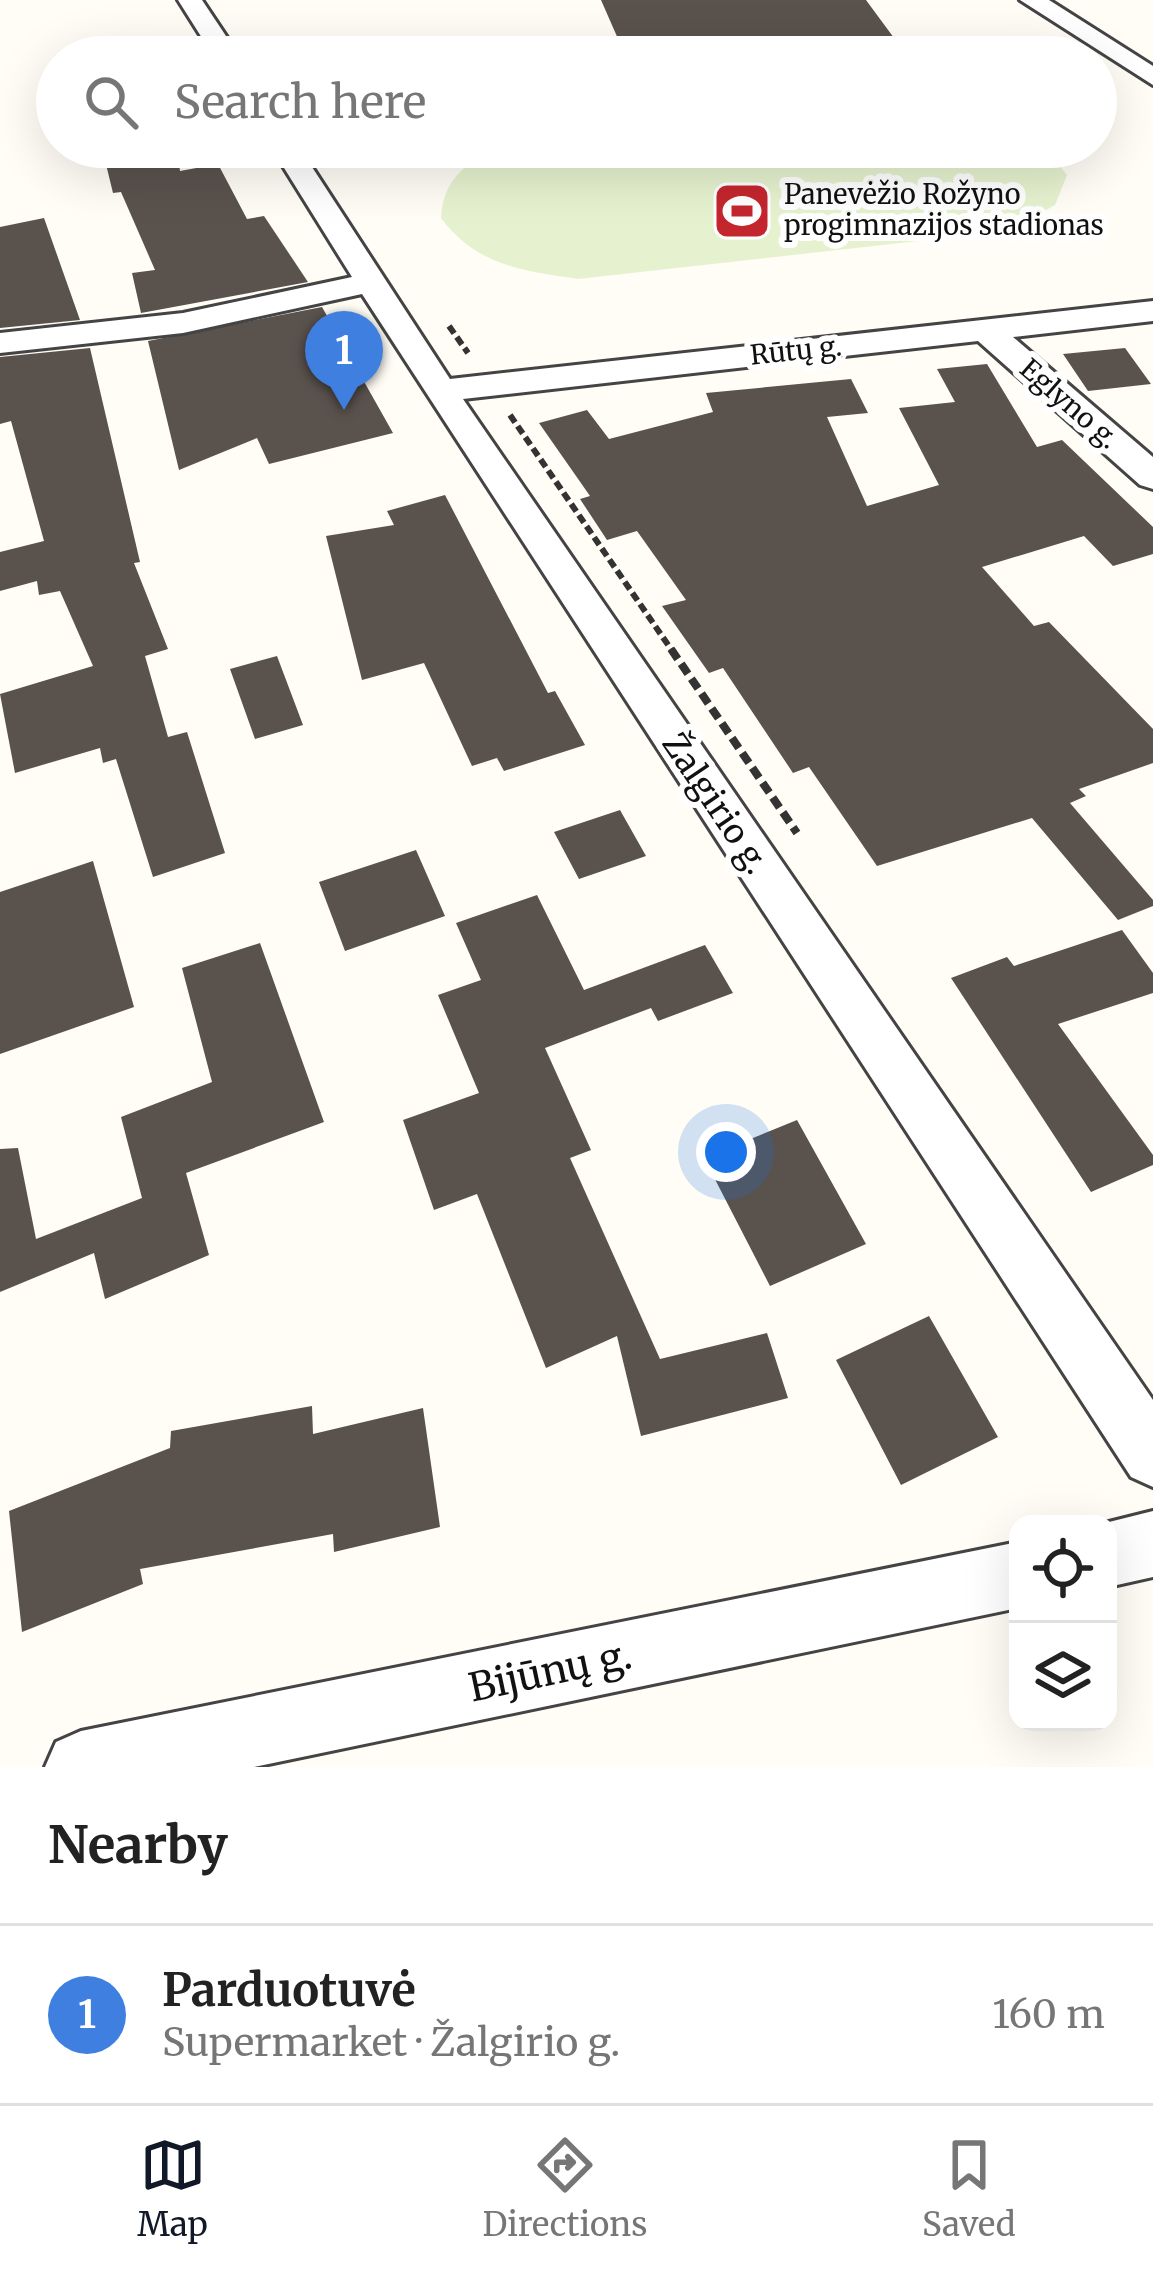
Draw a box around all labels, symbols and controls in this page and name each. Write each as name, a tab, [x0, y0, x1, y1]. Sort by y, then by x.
search box	[36, 36, 1117, 168]
icon: search	[78, 69, 144, 135]
text: Search here	[174, 74, 426, 130]
place label: Panevėžio Rožyno progimnazijos stadionas	[784, 177, 1104, 243]
sports icon: Panevėžio Rožyno progimnazijos stadionas	[711, 180, 773, 242]
pin: 1	[305, 311, 383, 410]
street label: Rūtų g.	[749, 328, 843, 373]
street label: Eglyno g.	[1013, 351, 1126, 456]
street label: Žalgirio g.	[654, 725, 778, 881]
your location	[696, 1122, 756, 1182]
map controls	[1009, 1515, 1117, 1731]
button: locate	[1009, 1515, 1117, 1623]
button: layers	[1009, 1623, 1117, 1731]
street label: Bijūnų g.	[464, 1630, 636, 1713]
text: Nearby	[48, 1813, 228, 1877]
text: Parduotuvė	[162, 1962, 416, 2018]
text: 1	[78, 1990, 96, 2039]
text: 160 m	[992, 1990, 1105, 2039]
text: Supermarket · Žalgirio g.	[162, 2018, 620, 2067]
tab: Map	[137, 2132, 208, 2245]
tab: Directions	[482, 2132, 647, 2245]
tab: Saved	[922, 2132, 1016, 2245]

